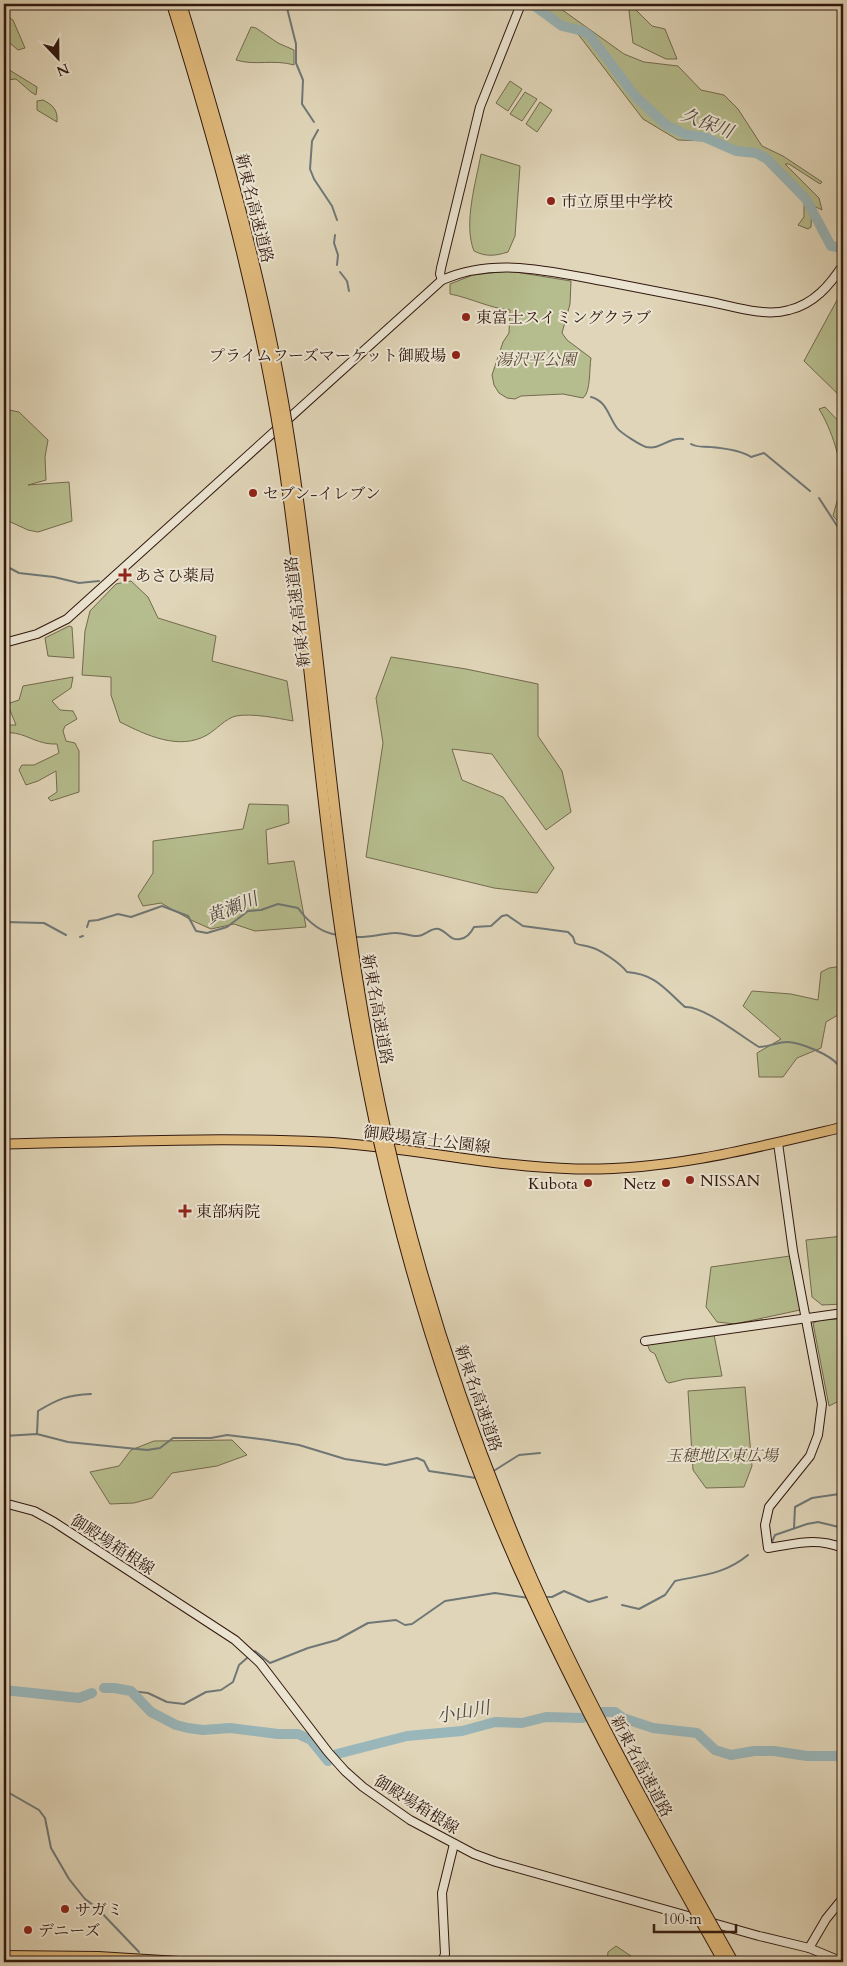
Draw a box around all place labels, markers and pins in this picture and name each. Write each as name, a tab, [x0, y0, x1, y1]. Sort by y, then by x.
place label: 市立原里中学校	[561, 191, 673, 213]
marker: 市立原里中学校	[545, 195, 557, 207]
place label: 東富士スイミングクラブ	[476, 307, 651, 329]
marker: 東富士スイミングクラブ	[460, 311, 472, 323]
place label: プライムフーズマーケット御殿場	[209, 345, 446, 367]
marker: プライムフーズマーケット御殿場	[450, 349, 462, 361]
place label: セブン-イレブン	[263, 483, 381, 505]
marker: セブン-イレブン	[247, 487, 259, 499]
place label: あさひ薬局	[135, 565, 215, 587]
marker: あさひ薬局	[119, 569, 131, 581]
place label: NISSAN	[700, 1170, 761, 1192]
place label: Kubota	[528, 1173, 578, 1195]
place label: Netz	[623, 1173, 656, 1195]
marker: NISSAN	[684, 1174, 696, 1186]
marker: Kubota	[582, 1177, 594, 1189]
marker: Netz	[660, 1177, 672, 1189]
place label: 東部病院	[196, 1201, 260, 1223]
marker: 東部病院	[178, 1204, 192, 1218]
place label: サガミ	[75, 1899, 123, 1921]
marker: サガミ	[59, 1903, 71, 1915]
place label: デニーズ	[38, 1920, 101, 1942]
marker: デニーズ	[22, 1924, 34, 1936]

